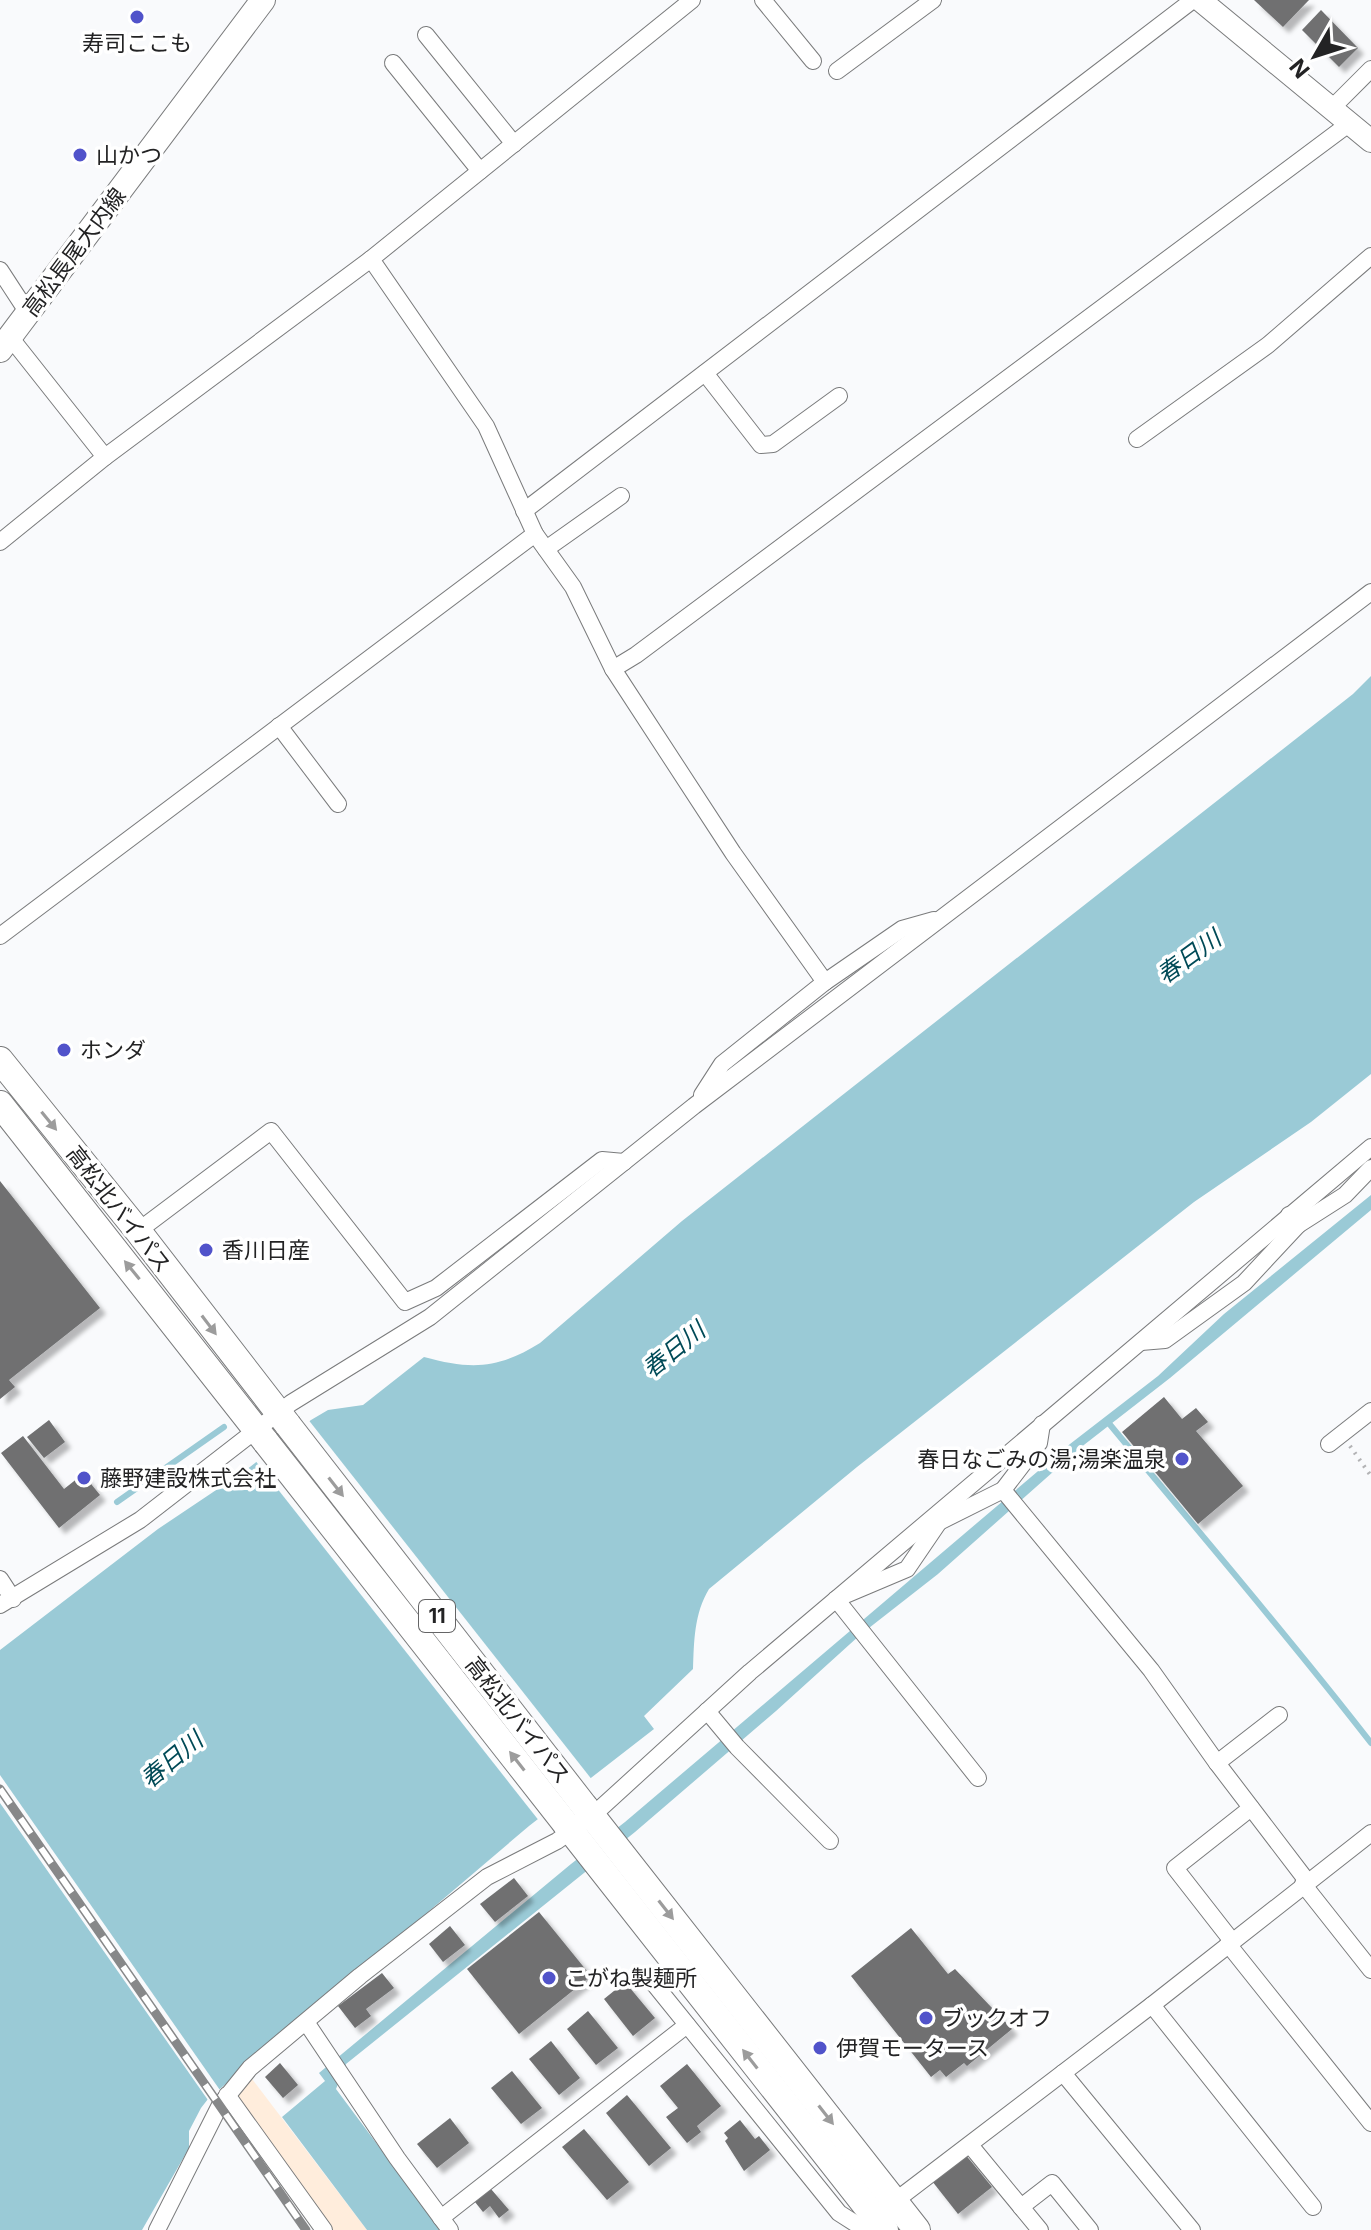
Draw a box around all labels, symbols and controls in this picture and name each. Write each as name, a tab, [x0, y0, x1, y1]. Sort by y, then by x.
marker: 寿司ここも	[128, 8, 146, 26]
north arrow	[1275, 16, 1355, 96]
place label: 寿司ここも	[82, 30, 192, 56]
text: N	[1284, 54, 1315, 83]
place label: 山かつ	[96, 142, 162, 168]
marker: 山かつ	[71, 146, 89, 164]
street label: 高松長尾大内線	[17, 183, 131, 321]
water label: 春日川	[1151, 922, 1229, 989]
place label: ホンダ	[80, 1037, 146, 1063]
marker: ホンダ	[55, 1041, 73, 1059]
one-way arrow	[40, 1111, 57, 1131]
street label: 高松北バイパス	[61, 1140, 177, 1278]
place label: 香川日産	[222, 1237, 310, 1263]
marker: 香川日産	[197, 1241, 215, 1259]
one-way arrow	[125, 1260, 141, 1280]
water label: 春日川	[637, 1314, 713, 1384]
one-way arrow	[201, 1315, 217, 1336]
place label: 春日なごみの湯;湯楽温泉	[917, 1446, 1166, 1472]
marker: 春日なごみの湯;湯楽温泉	[1173, 1450, 1191, 1468]
place label: 藤野建設株式会社	[100, 1465, 276, 1491]
marker: 藤野建設株式会社	[75, 1469, 93, 1487]
one-way arrow	[327, 1477, 343, 1497]
road number: 11	[419, 1600, 455, 1632]
street label: 高松北バイパス	[460, 1651, 576, 1789]
water label: 春日川	[135, 1723, 211, 1794]
one-way arrow	[510, 1751, 526, 1771]
one-way arrow	[658, 1900, 674, 1920]
place label: こがね製麺所	[565, 1965, 697, 1991]
marker: こがね製麺所	[540, 1969, 558, 1987]
place label: ブックオフ	[942, 2005, 1052, 2031]
marker: ブックオフ	[917, 2009, 935, 2027]
place label: 伊賀モータース	[836, 2035, 989, 2061]
marker: 伊賀モータース	[811, 2039, 829, 2057]
one-way arrow	[743, 2049, 759, 2069]
one-way arrow	[818, 2105, 834, 2125]

